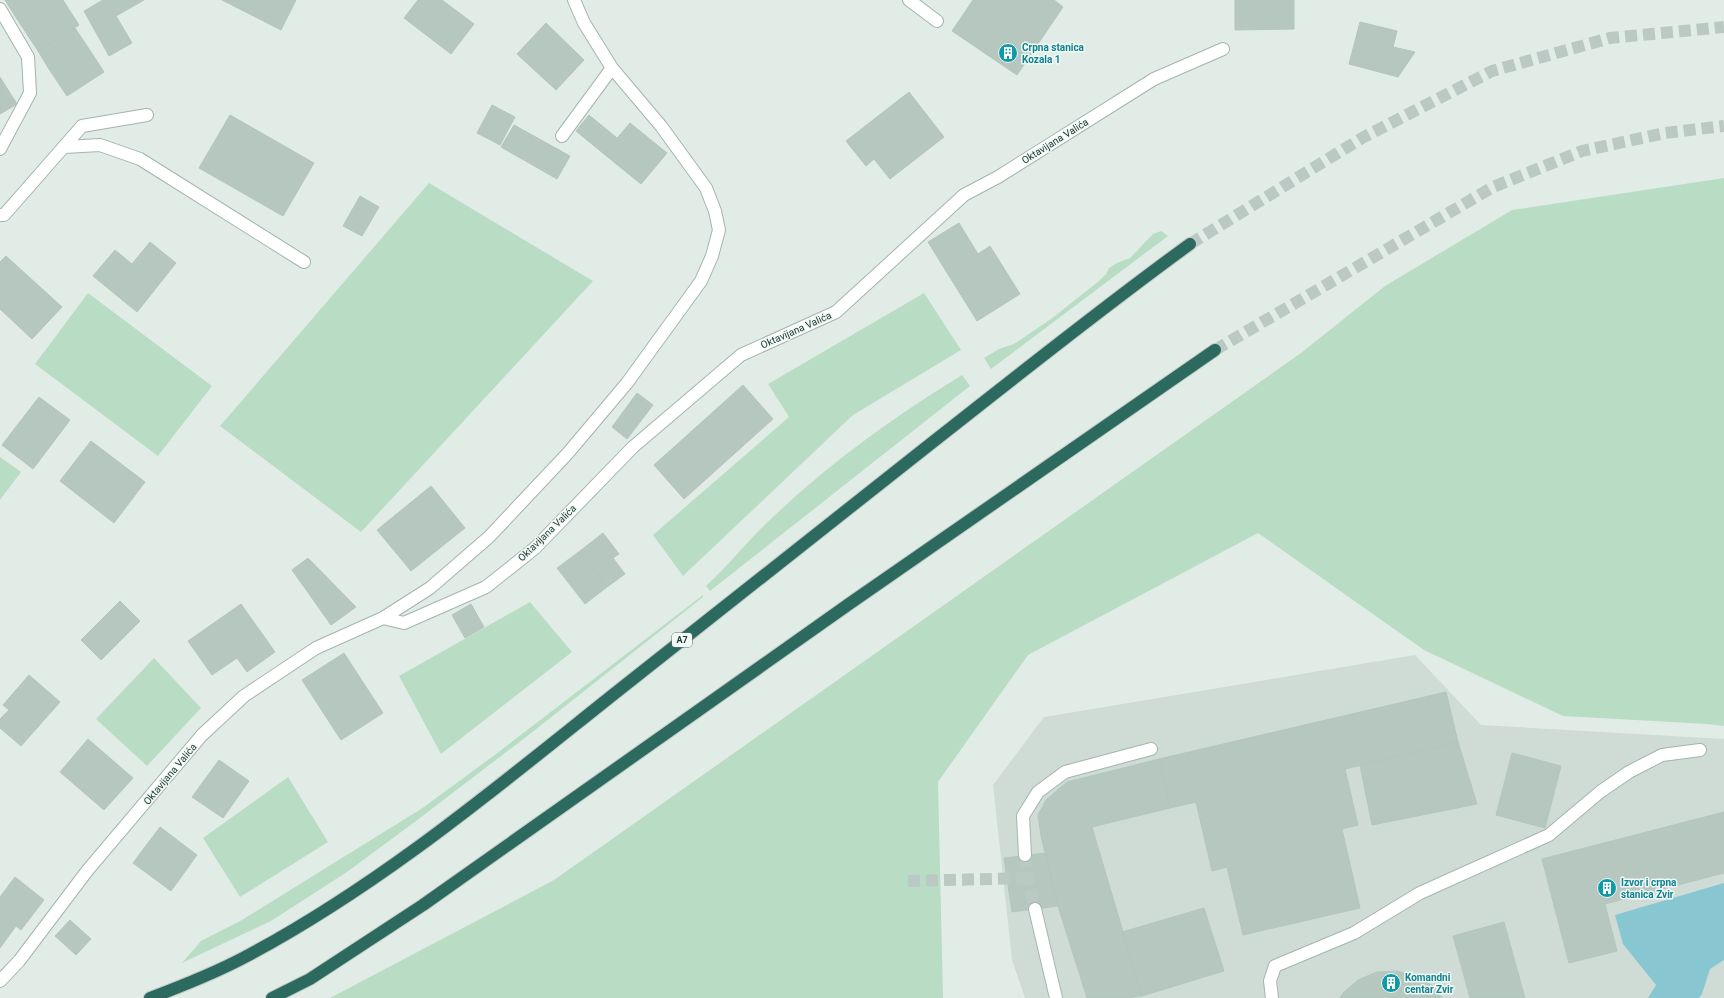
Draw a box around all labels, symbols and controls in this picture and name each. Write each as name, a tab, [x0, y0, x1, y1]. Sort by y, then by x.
building icon: Crpna stanica Kozala 1	[997, 42, 1019, 64]
place label: Crpna stanica Kozala 1	[1022, 42, 1085, 65]
street label: Oktavijana Valića	[1020, 116, 1090, 166]
street label: Oktavijana Valića	[759, 309, 833, 351]
street label: Oktavijana Valića	[516, 503, 578, 563]
road number: A7	[672, 633, 692, 647]
street label: Oktavijana Valića	[141, 741, 199, 807]
building icon: Izvor i crpna stanica Zvir	[1596, 877, 1618, 899]
place label: Izvor i crpna stanica Zvir	[1621, 877, 1677, 900]
building icon: Komandni centar Zvir	[1380, 972, 1402, 994]
place label: Komandni centar Zvir	[1405, 972, 1454, 995]

